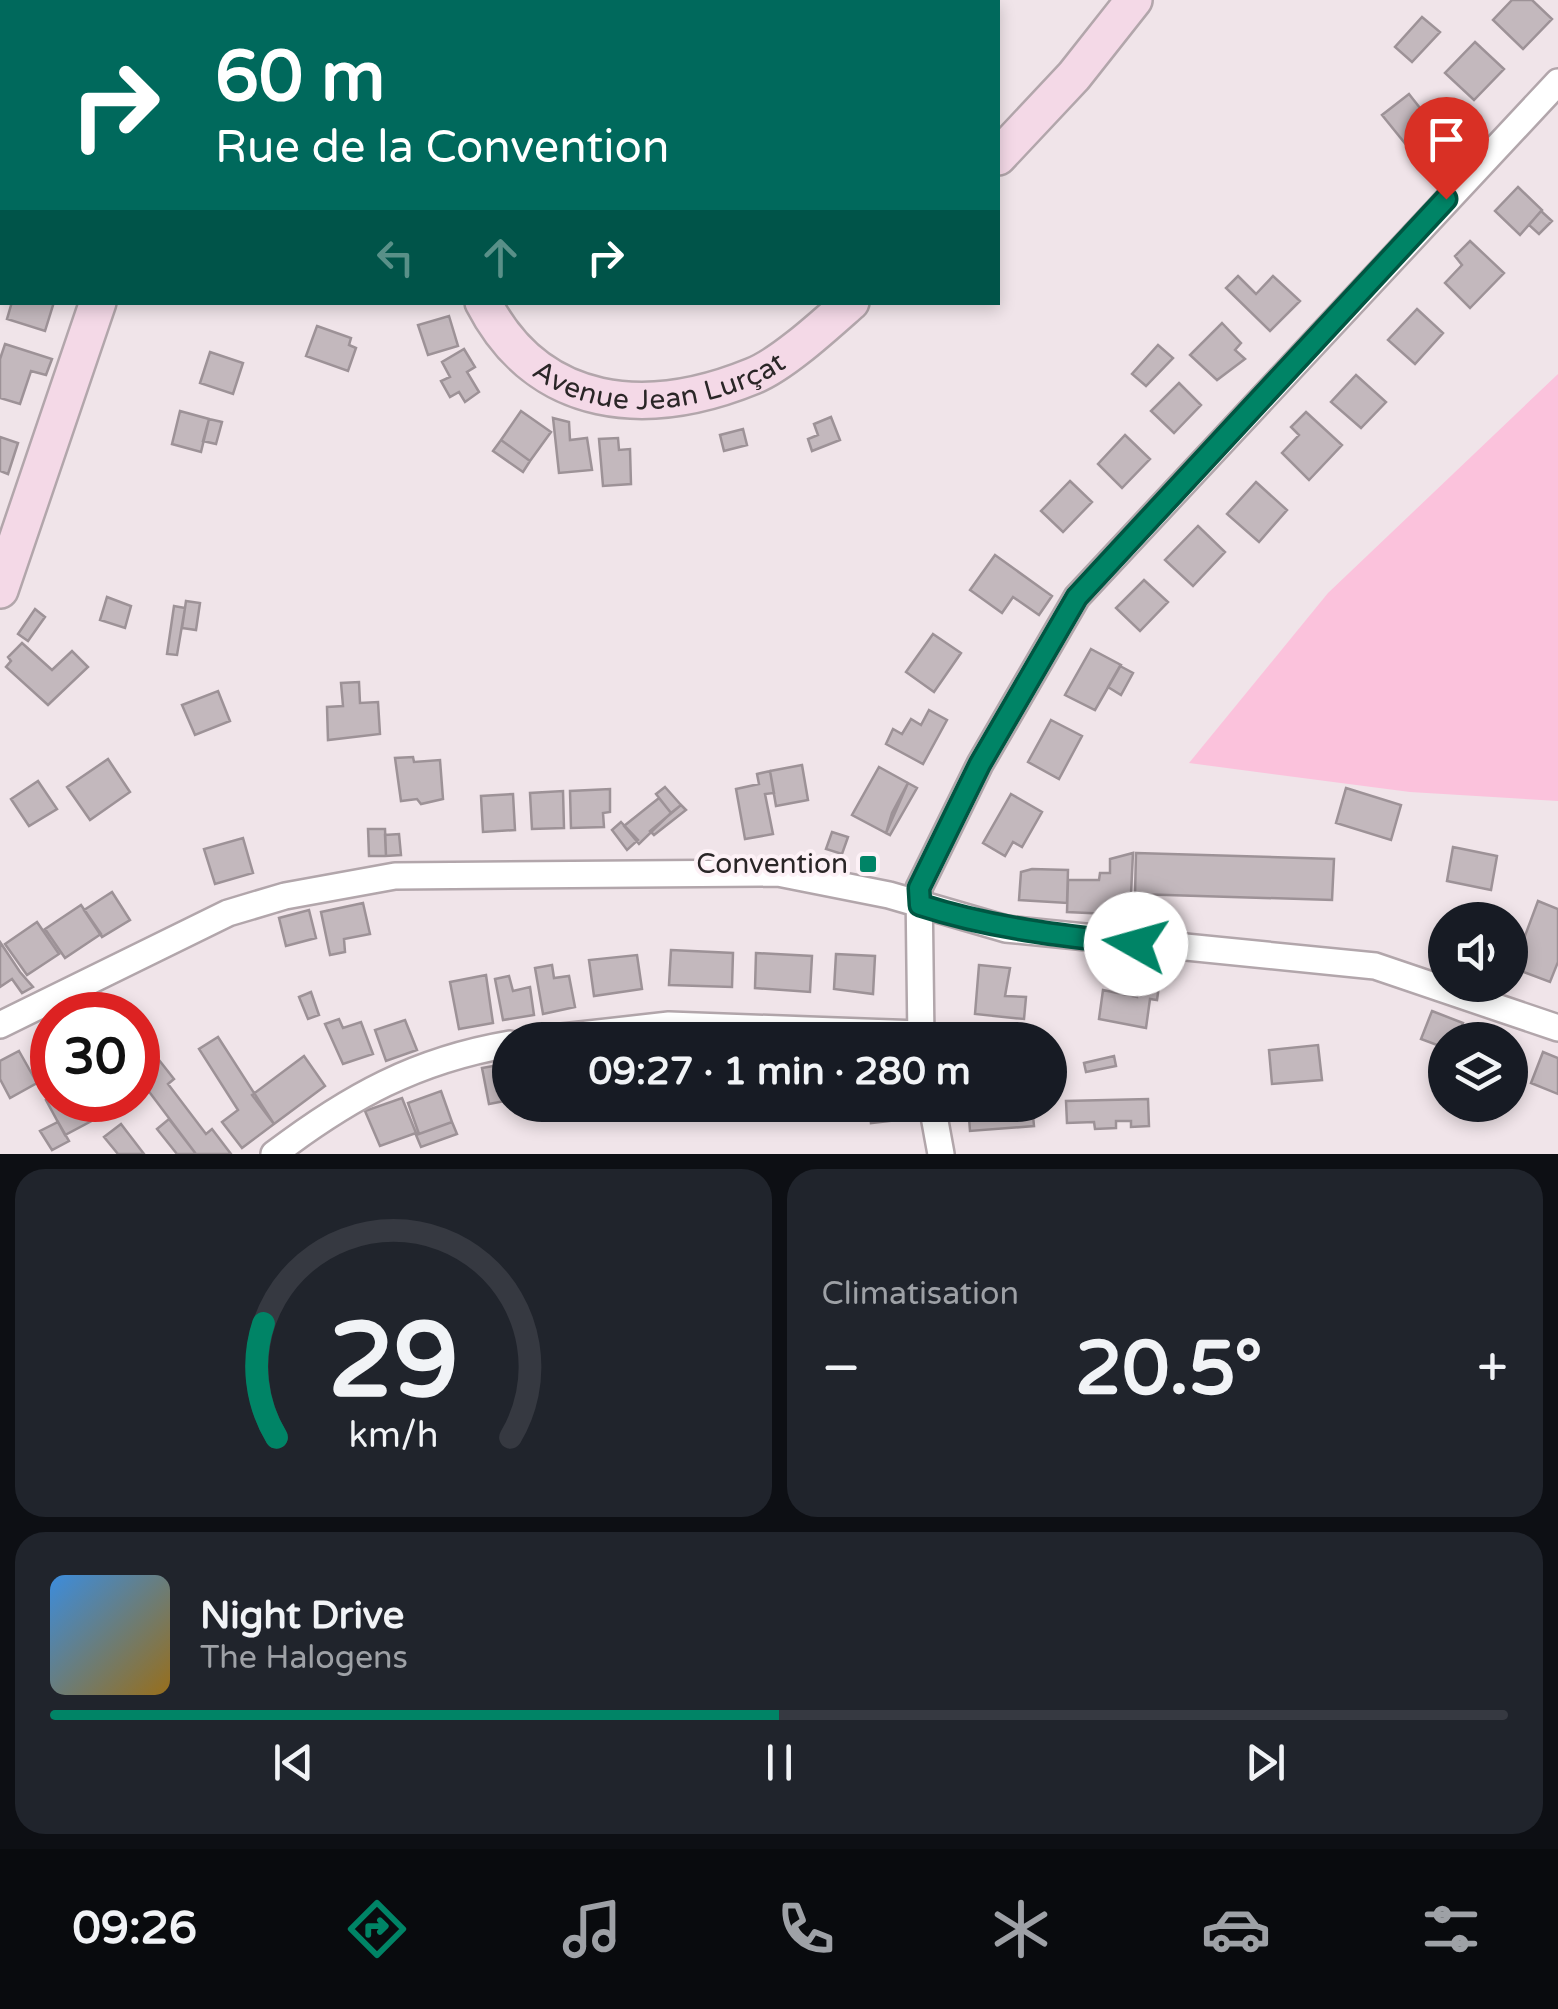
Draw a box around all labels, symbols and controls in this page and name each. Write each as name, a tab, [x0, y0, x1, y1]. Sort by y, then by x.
text: 60 m	[215, 36, 385, 120]
icon: right	[50, 40, 180, 170]
pin	[1404, 97, 1489, 200]
icon: arrive	[1419, 112, 1474, 167]
text: Rue de la Convention	[215, 121, 669, 175]
icon: left	[368, 230, 423, 285]
icon: ahead	[473, 230, 528, 285]
icon: right	[578, 230, 633, 285]
street label: Avenue Jean Lurçat	[528, 331, 790, 379]
text: Avenue Jean Lurçat	[526, 345, 792, 417]
place label: Convention	[696, 847, 848, 881]
marker: Convention	[857, 853, 879, 875]
position arrow	[1084, 892, 1188, 996]
map controls	[1428, 902, 1528, 1122]
button: sound	[1428, 902, 1528, 1002]
speed limit sign: 30	[30, 992, 160, 1122]
button: layers	[1428, 1022, 1528, 1122]
text: 09:27 · 1 min · 280 m	[588, 1049, 971, 1095]
text: Climatisation	[822, 1275, 1019, 1313]
text: 29	[328, 1300, 459, 1425]
text: 20.5°	[1075, 1324, 1263, 1414]
text: −	[822, 1336, 861, 1402]
text: +	[1477, 1336, 1508, 1402]
text: km/h	[348, 1414, 438, 1457]
text: Night Drive	[200, 1593, 404, 1639]
text: The Halogens	[200, 1639, 408, 1677]
icon: previous	[266, 1735, 321, 1790]
icon: pause	[752, 1735, 807, 1790]
icon: next	[1238, 1735, 1293, 1790]
icon: directions	[342, 1894, 412, 1964]
icon: music	[557, 1894, 627, 1964]
icon: phone	[771, 1894, 841, 1964]
icon: climate	[986, 1894, 1056, 1964]
icon: car	[1201, 1894, 1271, 1964]
icon: filters	[1416, 1894, 1486, 1964]
text: 09:26	[72, 1902, 197, 1956]

